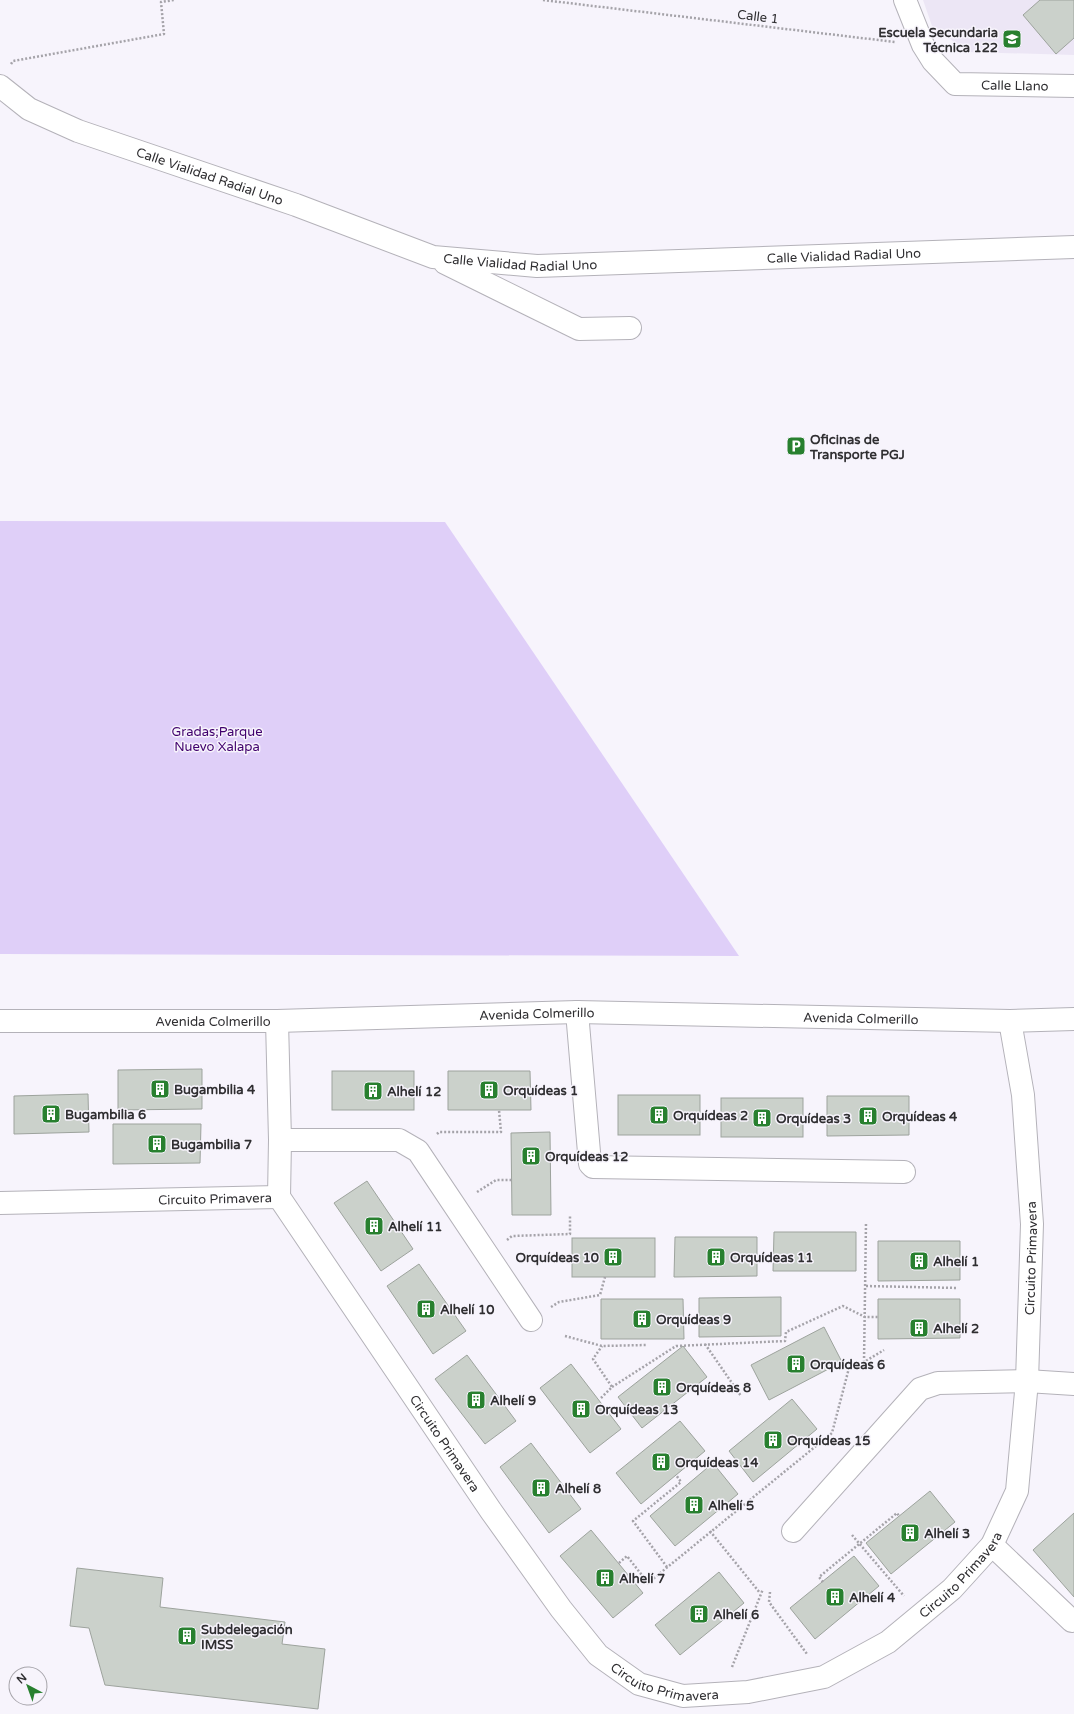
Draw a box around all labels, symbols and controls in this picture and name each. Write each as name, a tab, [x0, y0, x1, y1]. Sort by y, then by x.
street label: Calle 1	[736, 7, 780, 27]
place label: Escuela Secundaria Técnica 122	[878, 25, 998, 56]
school or university icon: Escuela Secundaria Técnica 122	[1001, 28, 1023, 50]
street label: Calle Llano	[981, 77, 1049, 95]
street label: Calle Vialidad Radial Uno	[134, 144, 285, 209]
street label: Calle Vialidad Radial Uno	[767, 245, 921, 267]
street label: Calle Vialidad Radial Uno	[443, 251, 598, 275]
place label: Oficinas de Transporte PGJ	[809, 432, 905, 463]
parking icon: Oficinas de Transporte PGJ	[785, 435, 807, 457]
park label: Gradas;Parque Nuevo Xalapa	[171, 724, 263, 755]
street label: Avenida Colmerillo	[479, 1005, 595, 1024]
street label: Avenida Colmerillo	[803, 1010, 919, 1028]
street label: Avenida Colmerillo	[155, 1014, 271, 1030]
building icon: Bugambilia 4	[149, 1078, 171, 1100]
building icon: Orquídeas 1	[478, 1079, 500, 1101]
building icon: Alhelí 12	[362, 1080, 384, 1102]
place label: Bugambilia 4	[174, 1082, 256, 1098]
place label: Orquídeas 1	[503, 1083, 578, 1099]
place label: Alhelí 12	[387, 1084, 441, 1100]
building icon: Bugambilia 6	[40, 1103, 62, 1125]
building icon: Orquídeas 2	[648, 1104, 670, 1126]
building icon: Orquídeas 4	[857, 1105, 879, 1127]
place label: Bugambilia 6	[65, 1107, 146, 1123]
building icon: Orquídeas 3	[751, 1107, 773, 1129]
place label: Orquídeas 2	[673, 1108, 748, 1124]
place label: Orquídeas 4	[882, 1109, 958, 1125]
place label: Orquídeas 3	[776, 1111, 851, 1127]
building icon: Bugambilia 7	[146, 1133, 168, 1155]
place label: Bugambilia 7	[171, 1137, 252, 1153]
building icon: Orquídeas 12	[520, 1145, 542, 1167]
place label: Orquídeas 12	[545, 1149, 628, 1165]
street label: Circuito Primavera	[158, 1190, 272, 1209]
street label: Circuito Primavera	[1022, 1201, 1041, 1315]
building icon: Alhelí 11	[363, 1215, 385, 1237]
place label: Alhelí 11	[388, 1219, 442, 1235]
building icon: Orquídeas 10	[602, 1246, 624, 1268]
building icon: Orquídeas 11	[705, 1246, 727, 1268]
place label: Orquídeas 10	[516, 1250, 599, 1266]
place label: Orquídeas 11	[730, 1250, 813, 1266]
building icon: Alhelí 1	[908, 1250, 930, 1272]
place label: Alhelí 1	[933, 1254, 979, 1270]
building icon: Alhelí 10	[415, 1298, 437, 1320]
place label: Alhelí 10	[440, 1302, 494, 1318]
building icon: Orquídeas 9	[631, 1308, 653, 1330]
place label: Orquídeas 9	[656, 1312, 731, 1328]
building icon: Alhelí 2	[908, 1317, 930, 1339]
place label: Alhelí 2	[933, 1321, 979, 1337]
building icon: Orquídeas 6	[785, 1353, 807, 1375]
place label: Orquídeas 6	[810, 1357, 885, 1373]
building icon: Orquídeas 8	[651, 1376, 673, 1398]
place label: Orquídeas 8	[676, 1380, 751, 1396]
building icon: Alhelí 9	[465, 1389, 487, 1411]
street label: Circuito Primavera	[406, 1392, 483, 1495]
place label: Alhelí 9	[490, 1393, 536, 1409]
building icon: Orquídeas 13	[570, 1398, 592, 1420]
place label: Orquídeas 13	[595, 1402, 678, 1418]
building icon: Orquídeas 15	[762, 1429, 784, 1451]
place label: Orquídeas 15	[787, 1433, 870, 1449]
building icon: Orquídeas 14	[650, 1451, 672, 1473]
place label: Orquídeas 14	[675, 1455, 759, 1471]
building icon: Alhelí 8	[530, 1477, 552, 1499]
place label: Alhelí 8	[555, 1481, 601, 1497]
building icon: Alhelí 5	[683, 1494, 705, 1516]
place label: Alhelí 5	[708, 1498, 754, 1514]
building icon: Alhelí 3	[899, 1522, 921, 1544]
place label: Alhelí 3	[924, 1526, 970, 1542]
street label: Circuito Primavera	[916, 1530, 1006, 1622]
building icon: Alhelí 7	[594, 1567, 616, 1589]
place label: Alhelí 7	[619, 1571, 665, 1587]
building icon: Alhelí 4	[824, 1586, 846, 1608]
place label: Alhelí 4	[849, 1590, 896, 1606]
building icon: Alhelí 6	[688, 1603, 710, 1625]
place label: Alhelí 6	[713, 1607, 759, 1623]
place label: Subdelegación IMSS	[201, 1622, 293, 1653]
building icon: Subdelegación IMSS	[176, 1625, 198, 1647]
street label: Circuito Primavera	[607, 1660, 719, 1705]
north arrow	[8, 1666, 48, 1706]
text: N	[14, 1671, 29, 1687]

